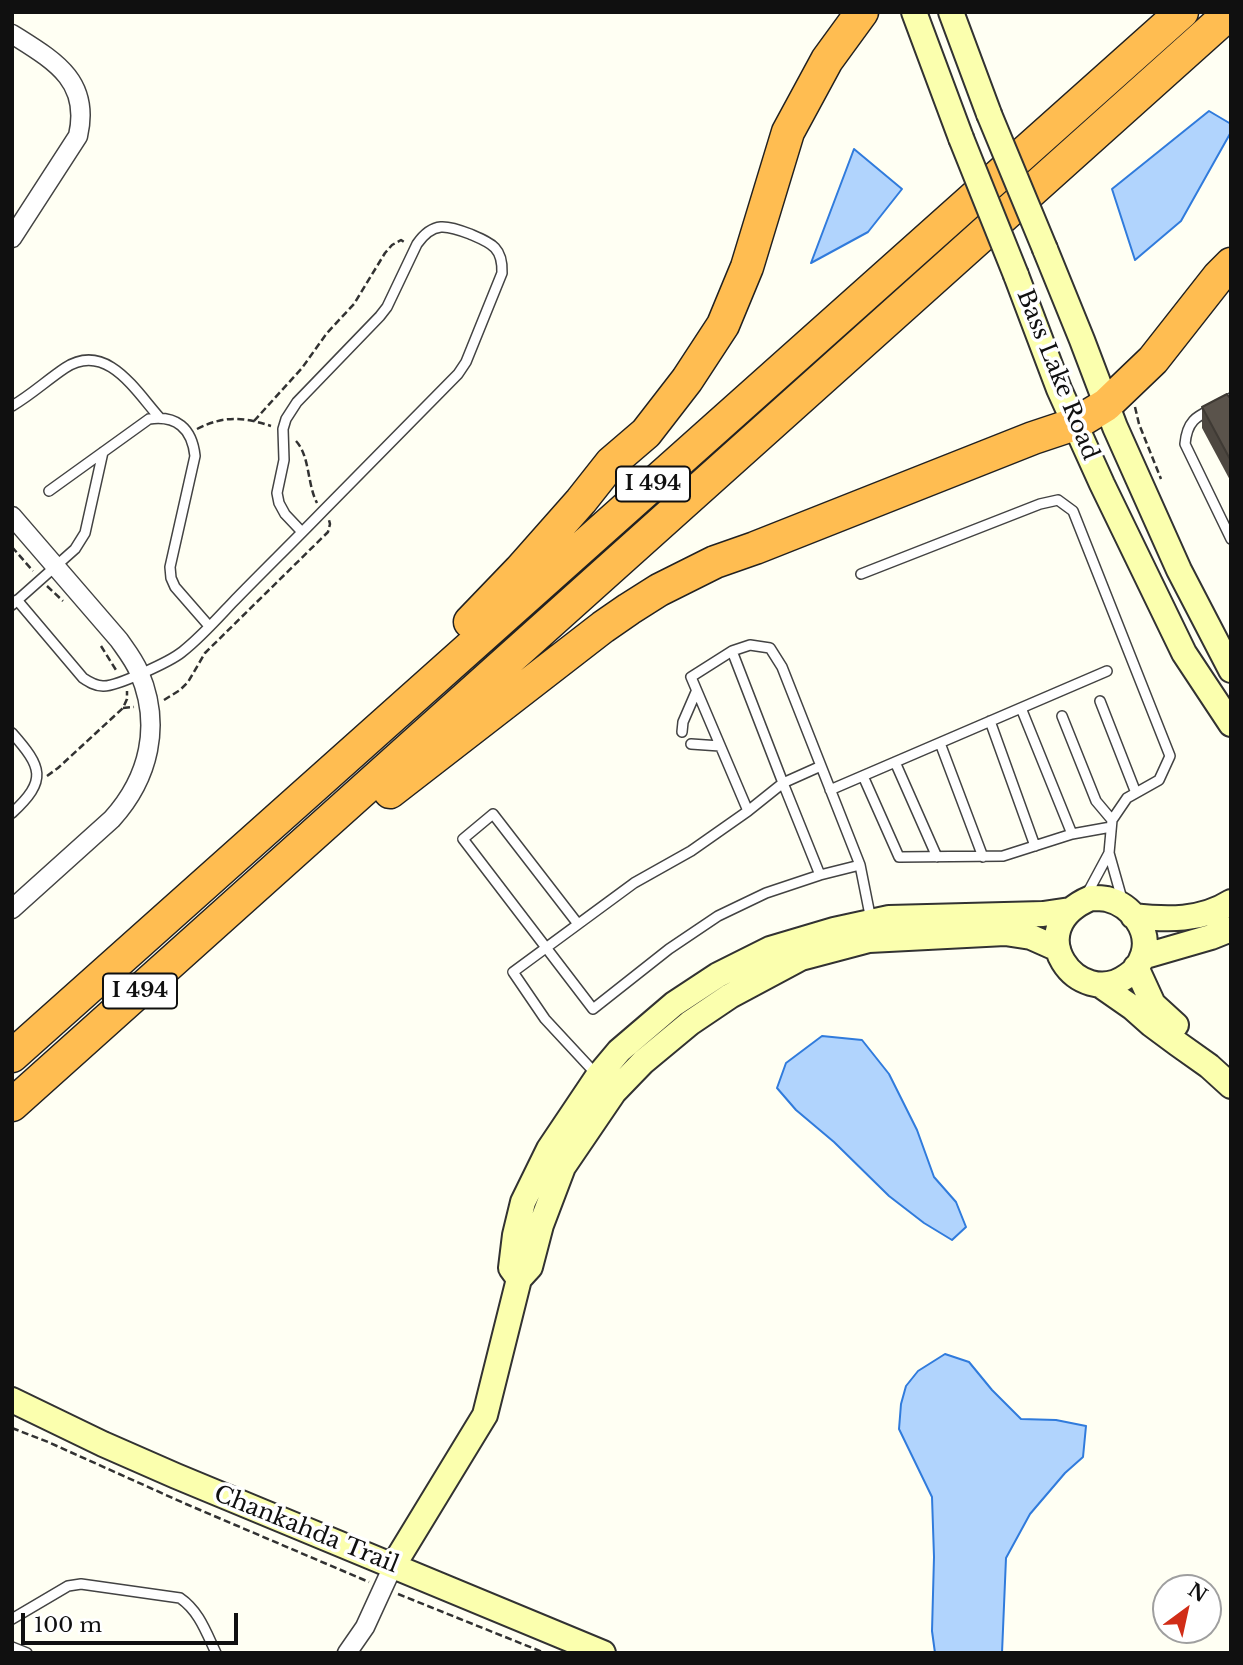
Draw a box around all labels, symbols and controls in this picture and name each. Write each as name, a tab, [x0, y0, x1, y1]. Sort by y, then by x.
street label: Bass Lake Road	[1010, 286, 1104, 464]
road number: I 494	[616, 466, 690, 502]
road number: I 494	[103, 974, 177, 1009]
street label: Chankahda Trail	[210, 1480, 402, 1580]
north arrow	[1152, 1574, 1222, 1644]
text: N	[1184, 1578, 1211, 1607]
scale bar	[24, 1598, 242, 1642]
text: 100 m	[34, 1612, 102, 1638]

